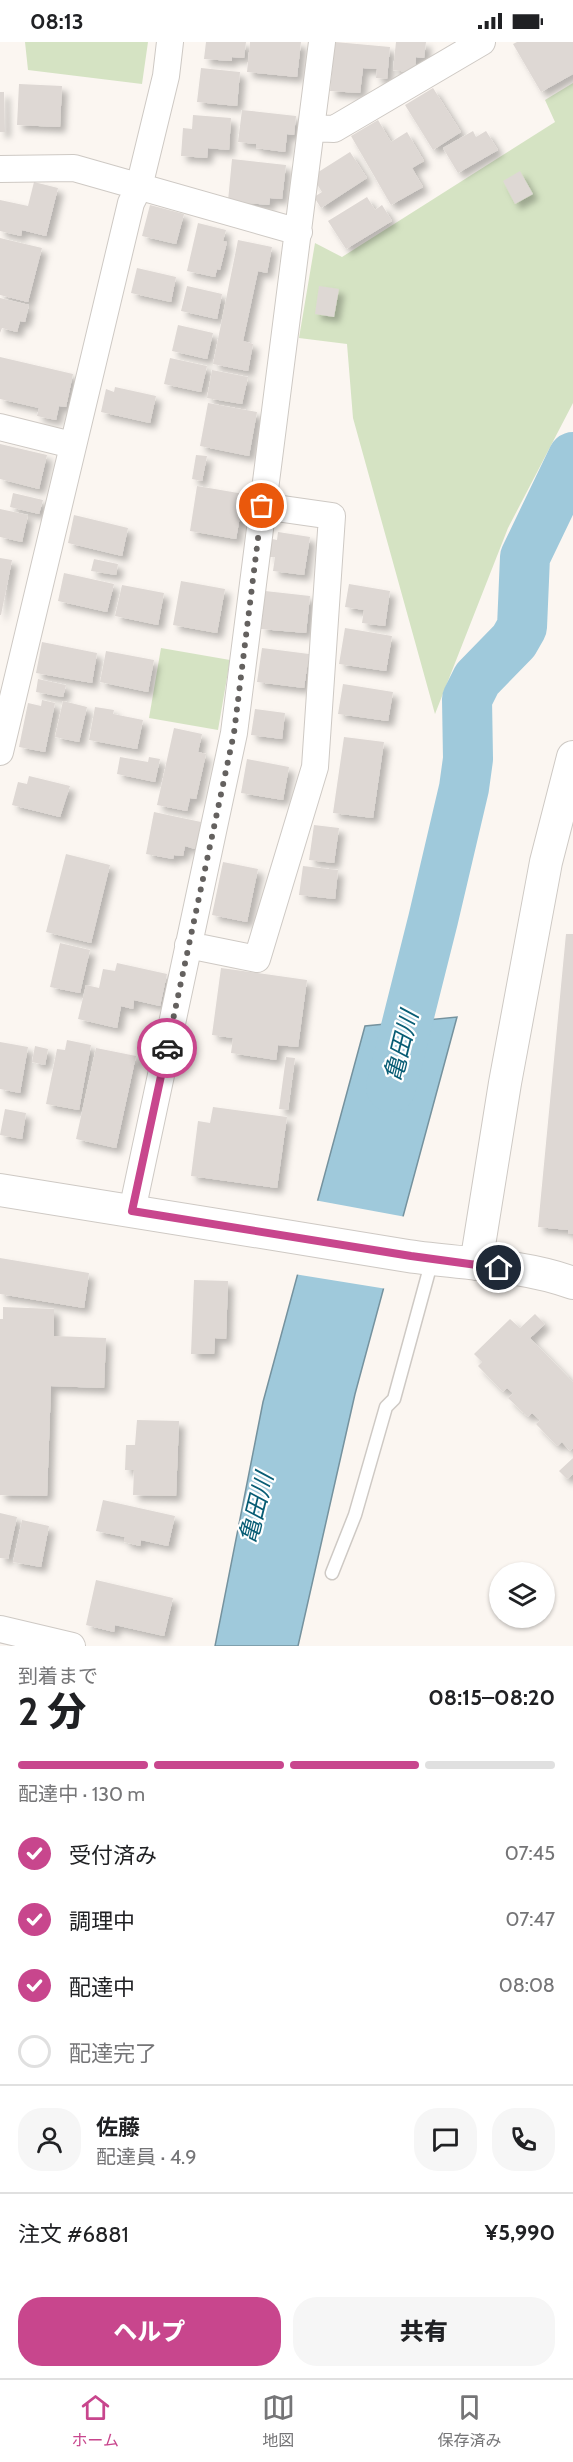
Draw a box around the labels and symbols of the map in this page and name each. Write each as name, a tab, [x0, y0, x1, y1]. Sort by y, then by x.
pin	[236, 480, 287, 531]
water label: 亀田川	[378, 1005, 425, 1084]
courier	[137, 1018, 197, 1078]
pin	[473, 1242, 524, 1293]
water label: 亀田川	[233, 1467, 280, 1546]

